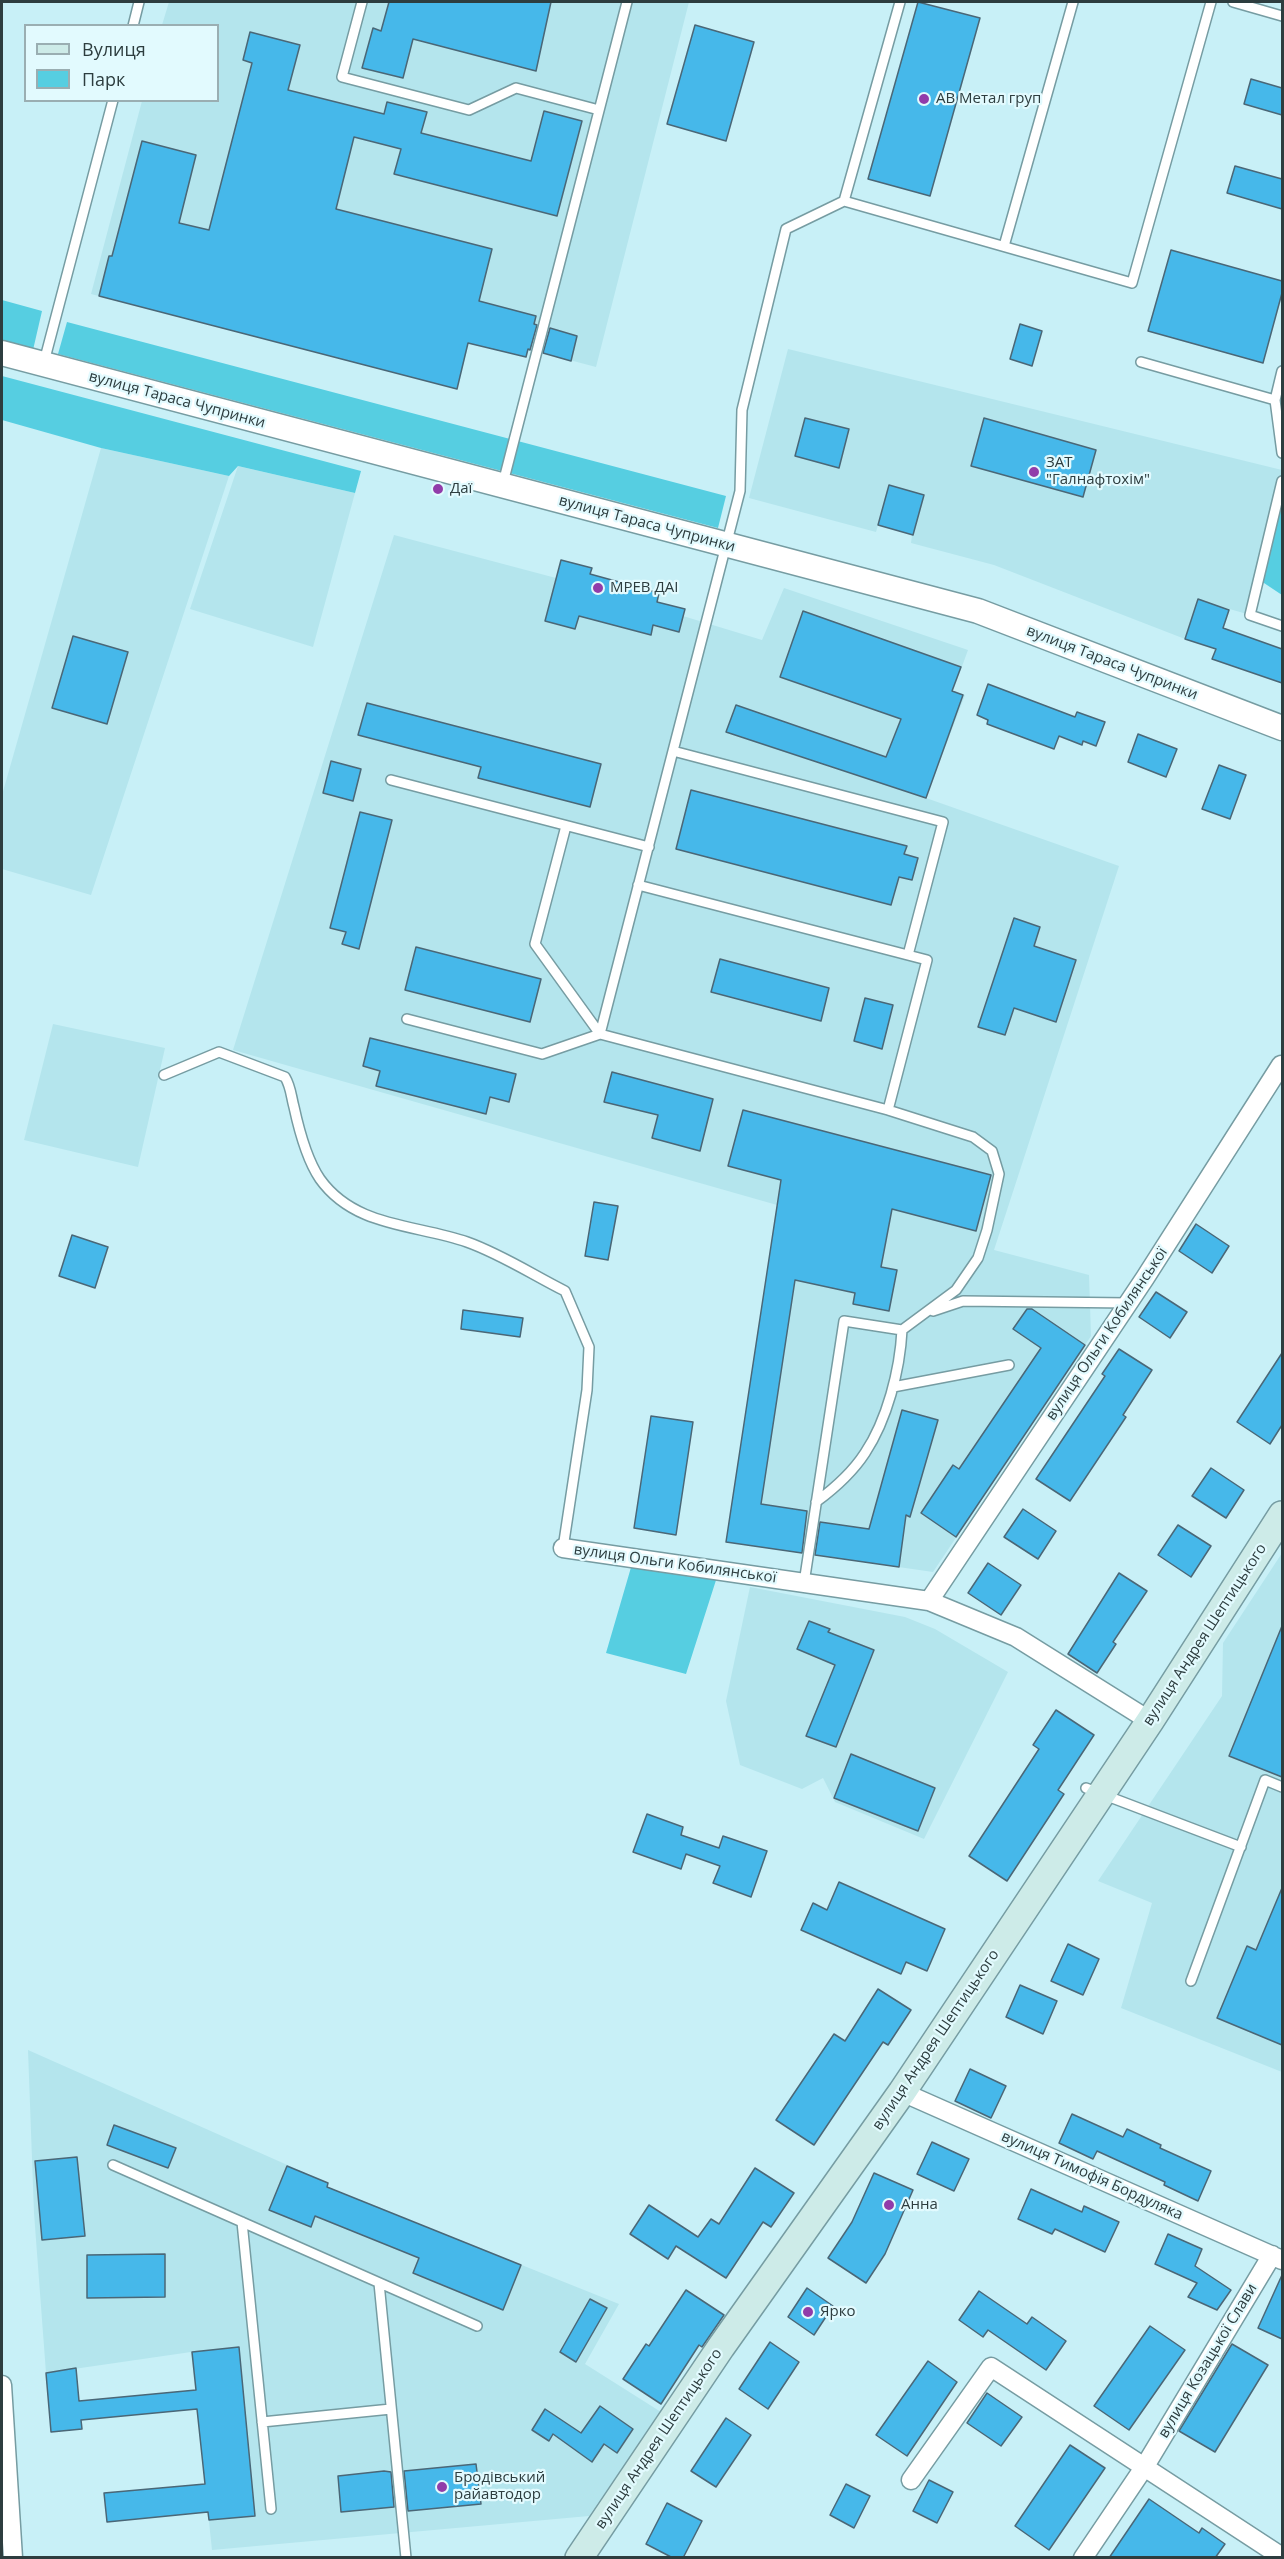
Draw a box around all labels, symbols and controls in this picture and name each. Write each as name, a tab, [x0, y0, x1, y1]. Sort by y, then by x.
legend	[24, 24, 219, 102]
text: Вулиця	[82, 37, 146, 61]
text: Парк	[82, 67, 125, 91]
place label: АВ Метал груп	[936, 90, 1041, 108]
marker: АВ Метал груп	[917, 92, 931, 106]
street label: вулиця Тараса Чупринки	[87, 368, 267, 432]
place label: ЗАТ "Галнафтохім"	[1046, 454, 1150, 489]
marker: ЗАТ "Галнафтохім"	[1027, 465, 1041, 479]
place label: Даї	[450, 480, 472, 498]
marker: Даї	[431, 482, 445, 496]
street label: вулиця Тараса Чупринки	[557, 492, 737, 556]
place label: МРЕВ ДАІ	[610, 579, 678, 597]
marker: МРЕВ ДАІ	[591, 581, 605, 595]
street label: вулиця Тараса Чупринки	[1024, 622, 1200, 704]
street label: вулиця Ольги Кобилянської	[1042, 1244, 1172, 1424]
street label: вулиця Ольги Кобилянської	[573, 1541, 777, 1587]
street label: вулиця Андрея Шептицького	[1139, 1541, 1271, 1729]
street label: вулиця Андрея Шептицького	[869, 1946, 1003, 2134]
street label: вулиця Тимофія Бордуляка	[998, 2128, 1186, 2224]
place label: Анна	[901, 2196, 938, 2214]
marker: Анна	[882, 2198, 896, 2212]
street label: вулиця Козацької Слави	[1155, 2281, 1261, 2441]
place label: Ярко	[820, 2303, 855, 2321]
marker: Ярко	[801, 2305, 815, 2319]
street label: вулиця Андрея Шептицького	[592, 2345, 726, 2533]
place label: Бродівський райавтодор	[454, 2469, 545, 2504]
marker: Бродівський райавтодор	[435, 2480, 449, 2494]

